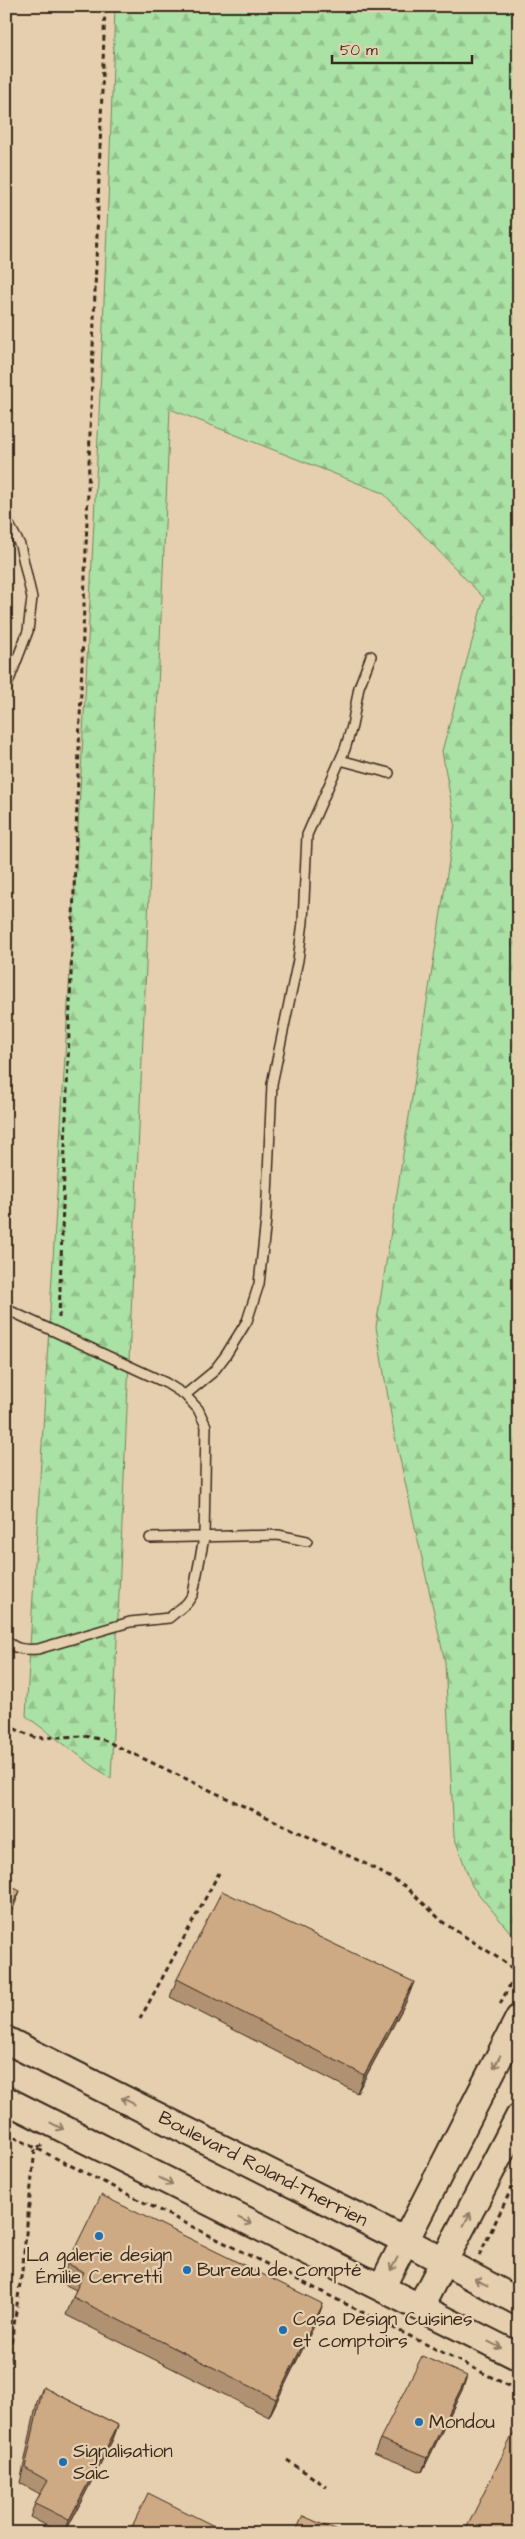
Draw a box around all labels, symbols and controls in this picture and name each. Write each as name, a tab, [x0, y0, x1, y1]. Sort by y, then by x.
scale bar	[332, 32, 472, 64]
text: 50 m	[340, 40, 378, 61]
one-way arrow	[492, 2054, 502, 2069]
one-way arrow	[121, 2096, 136, 2105]
street label: Boulevard Roland-Therrien	[154, 2104, 372, 2234]
one-way arrow	[49, 2122, 64, 2131]
one-way arrow	[158, 2177, 173, 2186]
one-way arrow	[463, 2212, 472, 2227]
one-way arrow	[237, 2217, 252, 2226]
marker: La galerie design Émilie Cerretti	[93, 2230, 105, 2242]
place label: La galerie design Émilie Cerretti	[26, 2242, 172, 2291]
place label: Bureau de compté	[197, 2257, 362, 2284]
one-way arrow	[389, 2257, 399, 2272]
marker: Bureau de compté	[181, 2264, 193, 2276]
one-way arrow	[474, 2277, 489, 2287]
place label: Casa Design Cuisines et comptoirs	[293, 2306, 473, 2355]
marker: Casa Design Cuisines et comptoirs	[277, 2324, 289, 2336]
one-way arrow	[487, 2341, 502, 2350]
place label: Mondou	[429, 2409, 495, 2436]
marker: Mondou	[413, 2416, 425, 2428]
place label: Signalisation Saic	[73, 2438, 173, 2487]
marker: Signalisation Saic	[57, 2456, 69, 2468]

